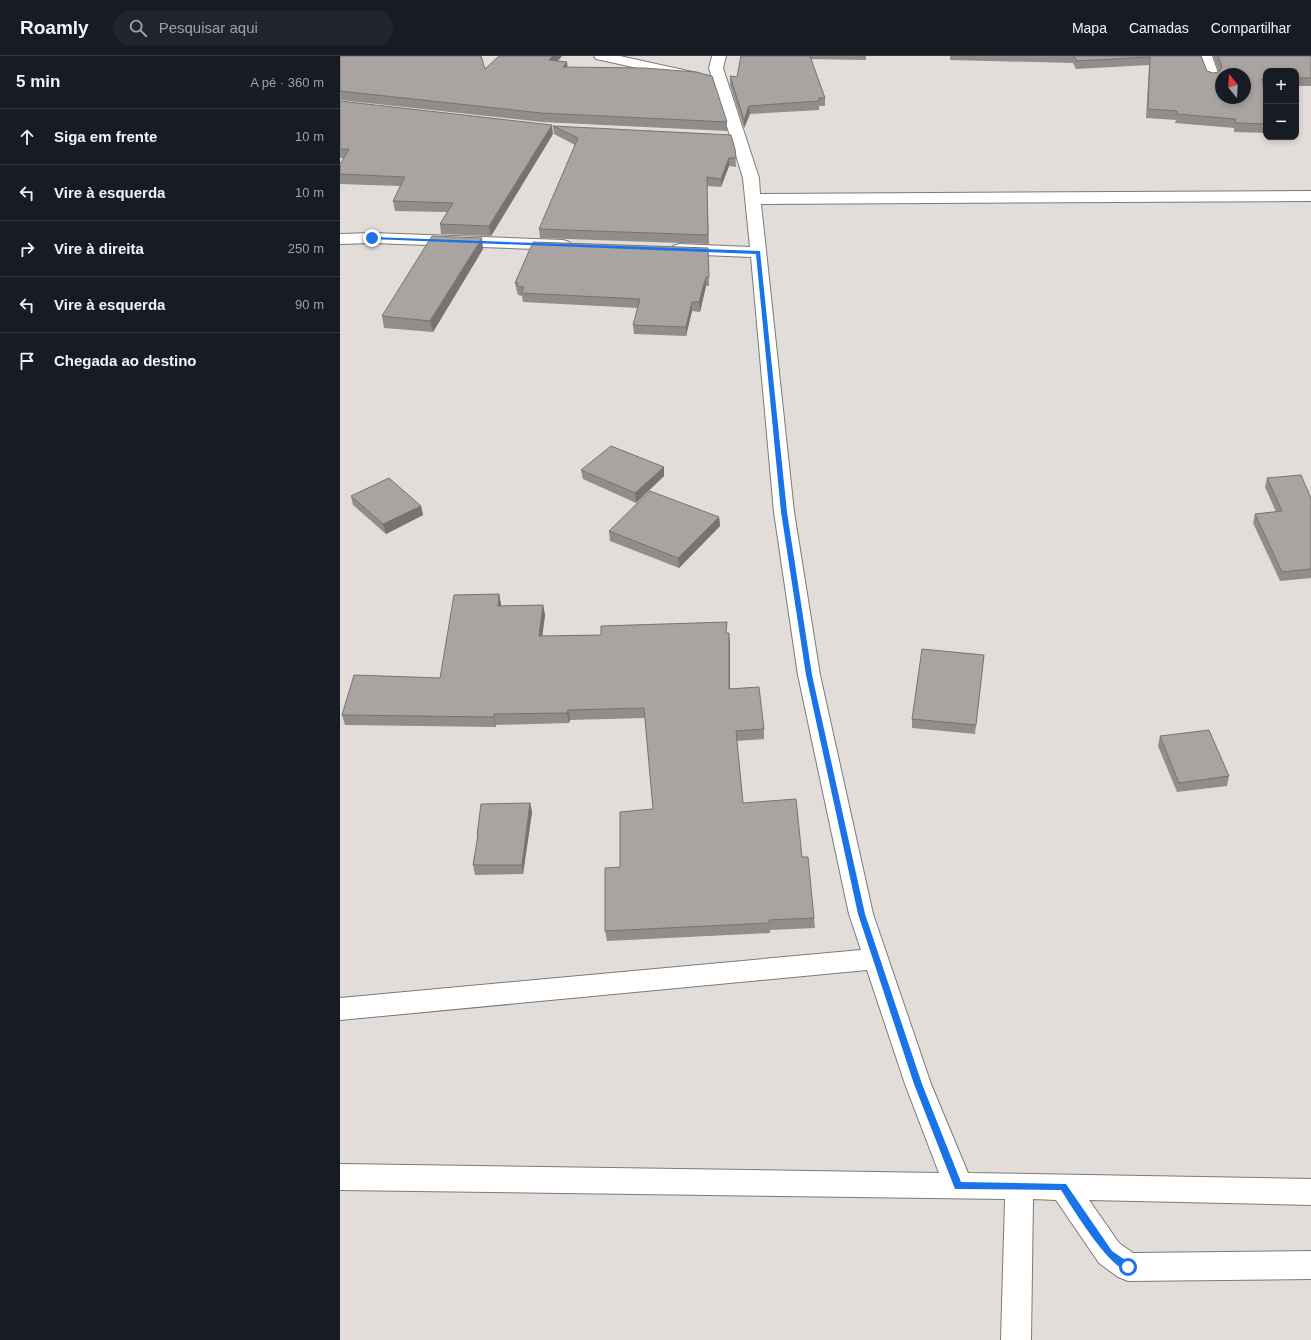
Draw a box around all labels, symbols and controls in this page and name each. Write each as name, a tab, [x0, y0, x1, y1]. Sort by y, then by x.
search box	[113, 10, 393, 46]
text: Roamly	[20, 17, 89, 38]
icon: search	[127, 17, 149, 39]
text: Pesquisar aqui	[159, 19, 258, 36]
text: Mapa	[1072, 20, 1107, 36]
text: Camadas	[1129, 20, 1189, 36]
text: Compartilhar	[1211, 20, 1291, 36]
north arrow	[1215, 68, 1251, 104]
map controls	[1263, 68, 1299, 140]
button: +	[1263, 68, 1299, 104]
text: 5 min	[16, 72, 60, 91]
text: A pé · 360 m	[250, 75, 324, 90]
button: −	[1263, 104, 1299, 140]
icon: ahead	[16, 126, 38, 148]
text: Siga em frente	[54, 128, 157, 145]
text: 10 m	[295, 129, 324, 144]
icon: left	[16, 182, 38, 204]
text: Vire à esquerda	[54, 184, 165, 201]
text: 10 m	[295, 185, 324, 200]
route end	[363, 229, 381, 247]
icon: right	[16, 238, 38, 260]
text: Vire à direita	[54, 240, 144, 257]
text: 250 m	[288, 241, 324, 256]
icon: left	[16, 294, 38, 316]
text: Vire à esquerda	[54, 296, 165, 313]
text: 90 m	[295, 297, 324, 312]
icon: arrive	[16, 350, 38, 372]
text: Chegada ao destino	[54, 352, 197, 369]
route start	[1119, 1258, 1137, 1276]

